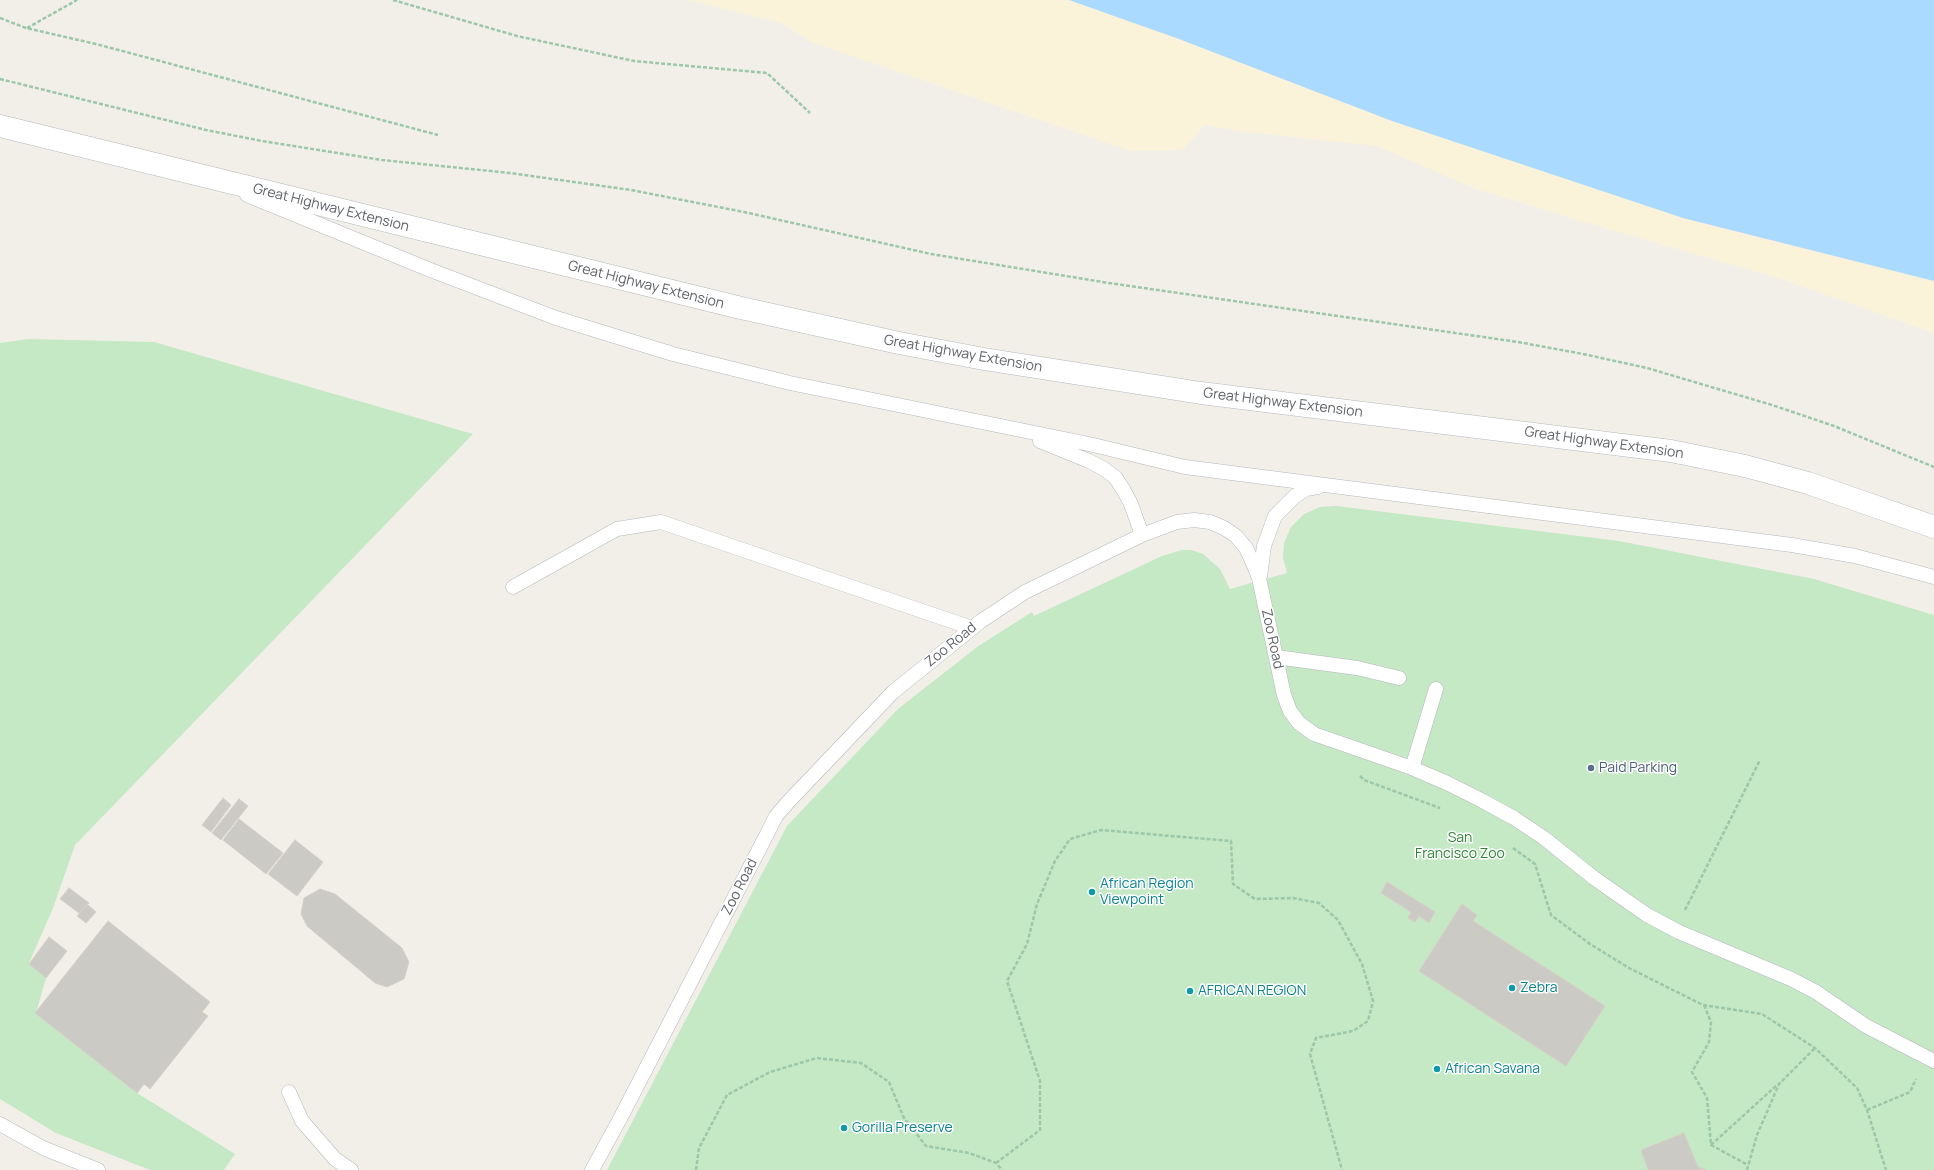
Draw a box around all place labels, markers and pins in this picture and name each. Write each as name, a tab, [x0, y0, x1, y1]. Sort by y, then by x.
place label: Paid Parking	[1599, 760, 1677, 776]
marker: Paid Parking	[1586, 763, 1596, 773]
place label: African Region Viewpoint	[1100, 876, 1194, 908]
marker: African Region Viewpoint	[1087, 887, 1097, 897]
place label: Zebra	[1520, 980, 1558, 996]
place label: AFRICAN REGION	[1198, 983, 1306, 999]
marker: Zebra	[1507, 983, 1517, 993]
marker: AFRICAN REGION	[1185, 986, 1195, 996]
place label: African Savana	[1445, 1061, 1540, 1077]
marker: African Savana	[1432, 1064, 1442, 1074]
place label: Gorilla Preserve	[852, 1120, 953, 1136]
marker: Gorilla Preserve	[839, 1123, 849, 1133]

